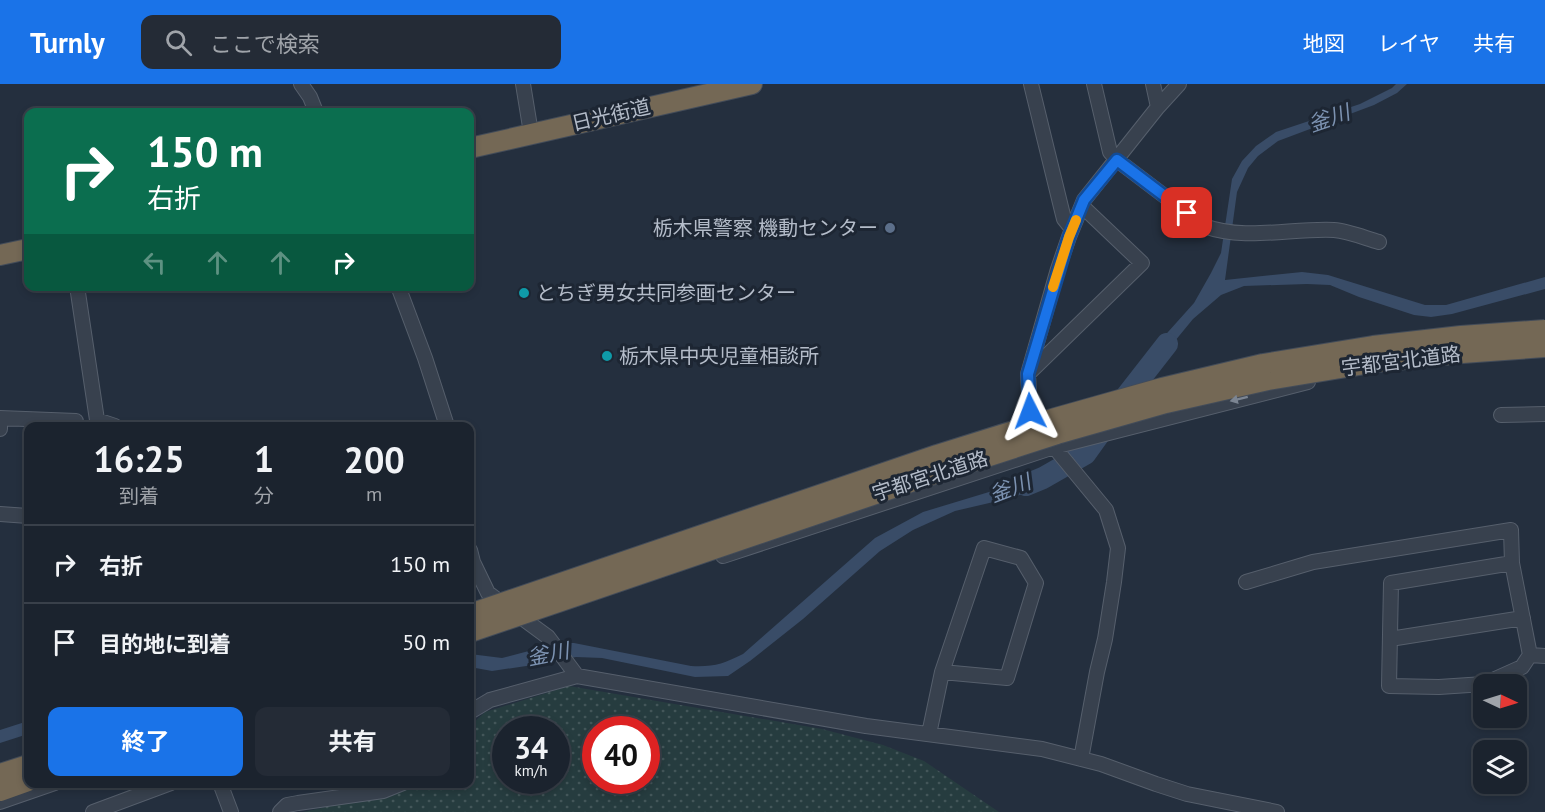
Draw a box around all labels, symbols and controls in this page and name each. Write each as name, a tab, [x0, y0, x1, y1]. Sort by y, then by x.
search box	[141, 15, 561, 69]
text: Turnly	[30, 24, 105, 61]
icon: search	[162, 26, 195, 59]
text: ここで検索	[210, 30, 320, 58]
text: 地図	[1303, 30, 1345, 57]
text: レイヤ	[1378, 30, 1440, 57]
text: 共有	[1473, 30, 1515, 57]
street label: 日光街道	[569, 93, 653, 137]
water label: 釜川	[1305, 98, 1355, 138]
text: 150 m	[147, 124, 263, 179]
icon: right	[48, 132, 126, 210]
text: 右折	[147, 181, 201, 215]
pin	[1161, 187, 1212, 238]
icon: arrive	[1170, 196, 1203, 229]
place label: 栃木県警察 機動センター	[653, 215, 878, 241]
marker: 栃木県警察 機動センター	[883, 221, 897, 235]
icon: left	[138, 246, 171, 279]
icon: ahead	[201, 246, 234, 279]
icon: ahead	[264, 246, 297, 279]
icon: right	[327, 246, 360, 279]
place label: とちぎ男女共同参画センター	[536, 280, 796, 306]
marker: とちぎ男女共同参画センター	[517, 286, 531, 300]
street label: 宇都宮北道路	[1340, 341, 1462, 381]
place label: 栃木県中央児童相談所	[619, 343, 819, 369]
marker: 栃木県中央児童相談所	[600, 349, 614, 363]
position arrow	[998, 379, 1062, 443]
one-way arrow	[1229, 395, 1248, 405]
text: 16:25	[93, 435, 185, 482]
text: 1	[254, 435, 274, 482]
text: 200	[343, 436, 405, 483]
street label: 宇都宮北道路	[869, 445, 991, 507]
water label: 釜川	[986, 467, 1036, 508]
text: m	[366, 481, 382, 507]
text: 到着	[119, 483, 159, 509]
text: 分	[254, 483, 274, 509]
icon: right	[48, 548, 81, 581]
text: 150 m	[390, 550, 450, 578]
text: 右折	[99, 552, 143, 580]
icon: arrive	[48, 626, 81, 659]
text: 50 m	[402, 628, 450, 656]
text: 目的地に到着	[99, 630, 231, 658]
water label: 釜川	[525, 636, 573, 671]
north arrow	[1473, 674, 1527, 728]
map controls	[1473, 674, 1527, 794]
button: 終了	[48, 707, 243, 776]
button: 共有	[255, 707, 450, 776]
speed limit sign: 40	[582, 716, 660, 794]
text: 34	[514, 728, 548, 767]
button: layers	[1473, 740, 1527, 794]
text: km/h	[515, 761, 547, 780]

